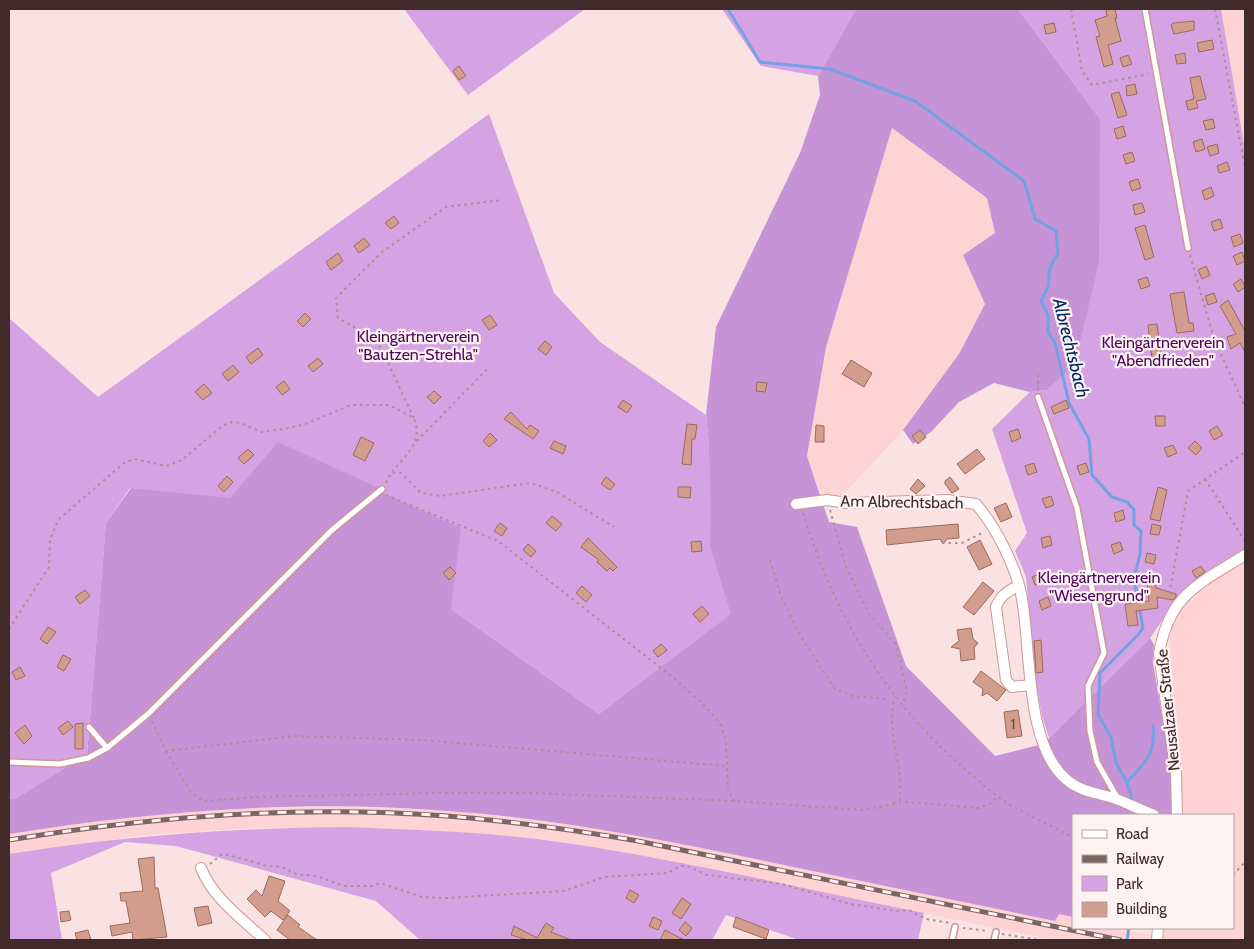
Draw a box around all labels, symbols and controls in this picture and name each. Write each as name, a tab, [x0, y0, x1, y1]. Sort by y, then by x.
water label: Albrechtsbach	[1048, 295, 1094, 400]
park label: Kleingärtnerverein "Bautzen-Strehla"	[357, 327, 479, 364]
park label: Kleingärtnerverein "Abendfrieden"	[1102, 333, 1224, 370]
street label: Am Albrechtsbach	[840, 491, 964, 513]
park label: Kleingärtnerverein "Wiesengrund"	[1038, 568, 1160, 605]
street label: Neusalzaer Straße	[1152, 648, 1184, 772]
house number: 1	[1011, 715, 1015, 733]
legend	[1072, 814, 1234, 929]
text: Road	[1116, 825, 1149, 843]
text: Railway	[1116, 850, 1165, 868]
text: Park	[1116, 875, 1143, 893]
text: Building	[1116, 900, 1167, 918]

